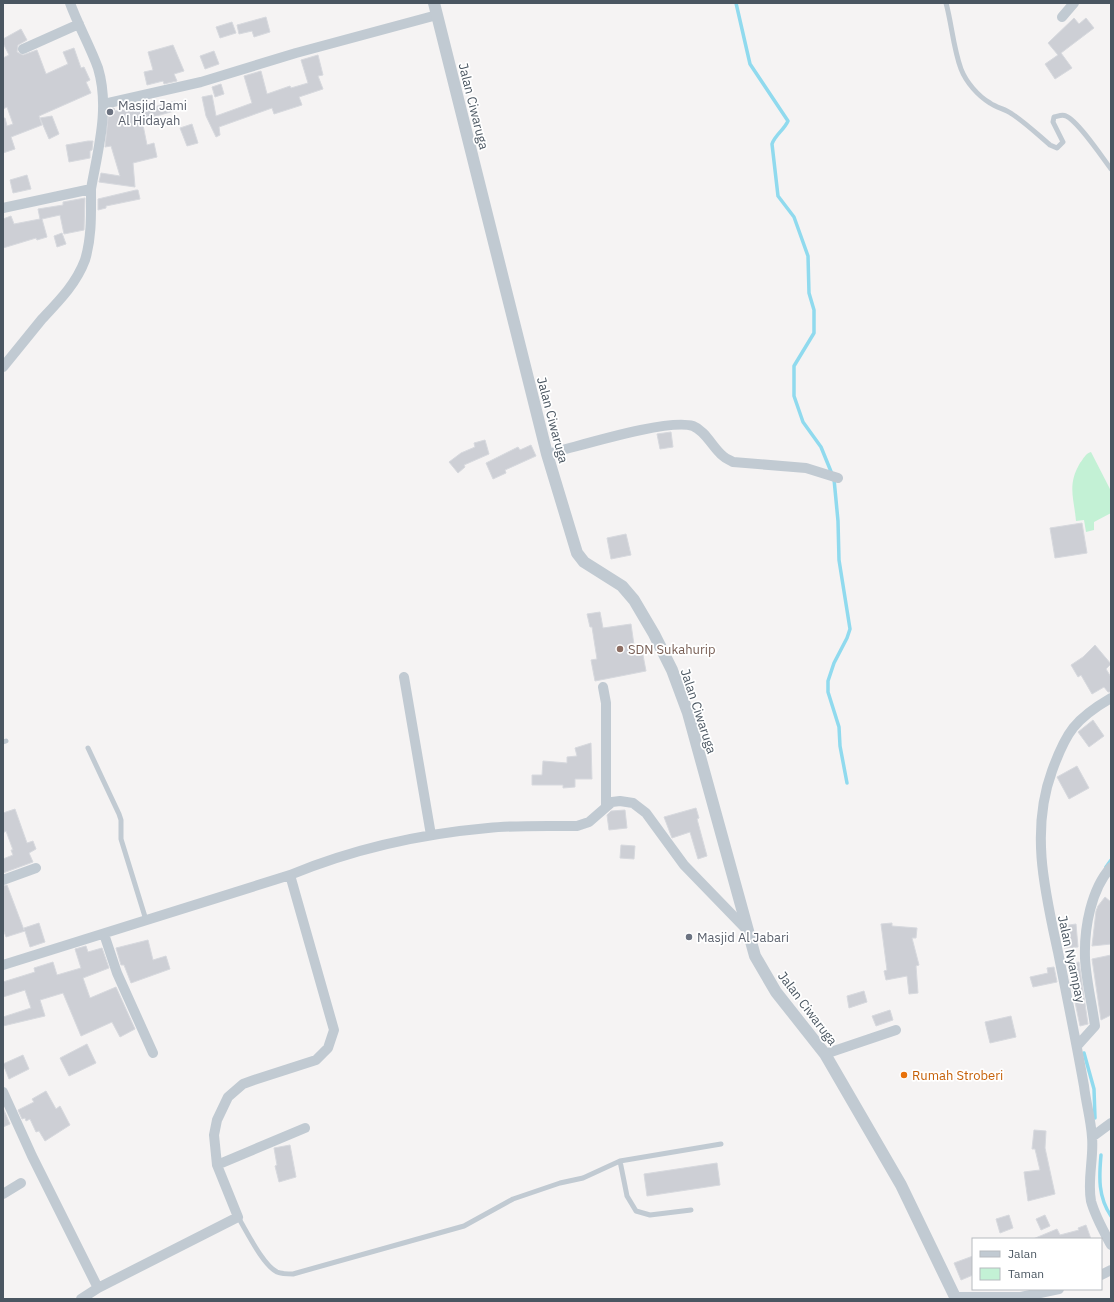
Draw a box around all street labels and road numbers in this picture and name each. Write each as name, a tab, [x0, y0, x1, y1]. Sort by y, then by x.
street label: Jalan Ciwaruga	[455, 61, 492, 151]
street label: Jalan Ciwaruga	[533, 375, 572, 465]
street label: Jalan Ciwaruga	[677, 666, 720, 756]
street label: Jalan Nyampay	[1054, 914, 1089, 1005]
street label: Jalan Ciwaruga	[774, 968, 841, 1049]

